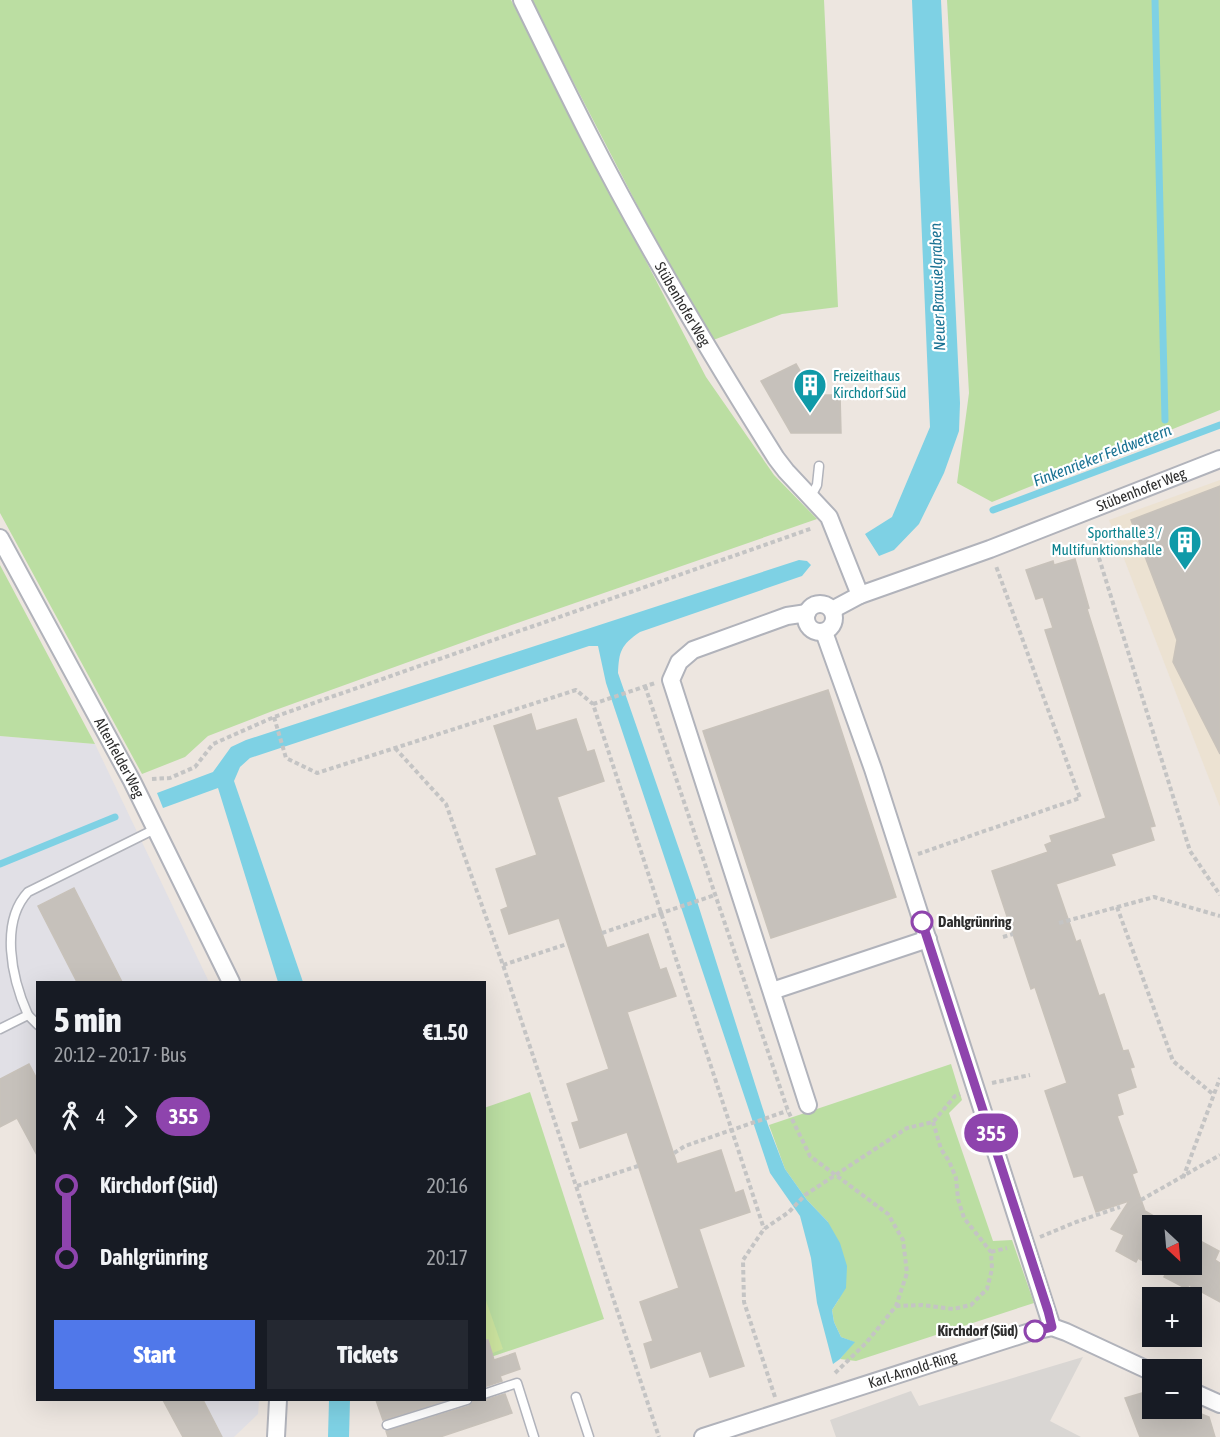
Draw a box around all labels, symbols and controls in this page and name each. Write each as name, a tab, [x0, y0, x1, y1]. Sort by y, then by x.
water label: Neuer Brausielgraben	[926, 222, 949, 351]
street label: Stübenhofer Weg	[652, 259, 714, 350]
building icon: Freizeithaus Kirchdorf Süd	[792, 367, 828, 414]
place label: Freizeithaus Kirchdorf Süd	[833, 367, 906, 401]
water label: Finkenrieker Feldwettern	[1030, 420, 1174, 490]
street label: Stübenhofer Weg	[1094, 464, 1189, 515]
place label: Sporthalle 3 / Multifunktionshalle	[1051, 524, 1162, 558]
building icon: Sporthalle 3 / Multifunktionshalle	[1167, 524, 1203, 571]
street label: Altenfelder Weg	[91, 714, 148, 801]
marker: Dahlgrünring	[911, 911, 933, 933]
place label: Dahlgrünring	[938, 913, 1012, 930]
text: 5 min	[54, 1001, 121, 1039]
text: €1.50	[423, 1019, 468, 1045]
text: 20:12 – 20:17 · Bus	[54, 1043, 187, 1066]
icon: walk	[54, 1100, 87, 1133]
icon: forward	[114, 1100, 147, 1133]
text: 355	[168, 1104, 198, 1128]
text: 4	[96, 1105, 105, 1128]
line badge: 355	[956, 1114, 1026, 1152]
text: 355	[976, 1121, 1006, 1145]
text: Kirchdorf (Süd)	[100, 1172, 218, 1198]
text: 20:16	[426, 1174, 468, 1197]
north arrow	[1142, 1215, 1202, 1275]
map controls	[1142, 1215, 1202, 1419]
text: Dahlgrünring	[100, 1244, 208, 1270]
text: 20:17	[426, 1246, 468, 1269]
button: +	[1142, 1287, 1202, 1347]
button: Start	[54, 1320, 255, 1389]
button: Tickets	[267, 1320, 468, 1389]
marker: Kirchdorf (Süd)	[1024, 1320, 1046, 1342]
place label: Kirchdorf (Süd)	[937, 1322, 1018, 1339]
street label: Karl-Arnold-Ring	[866, 1347, 959, 1391]
button: −	[1142, 1359, 1202, 1419]

